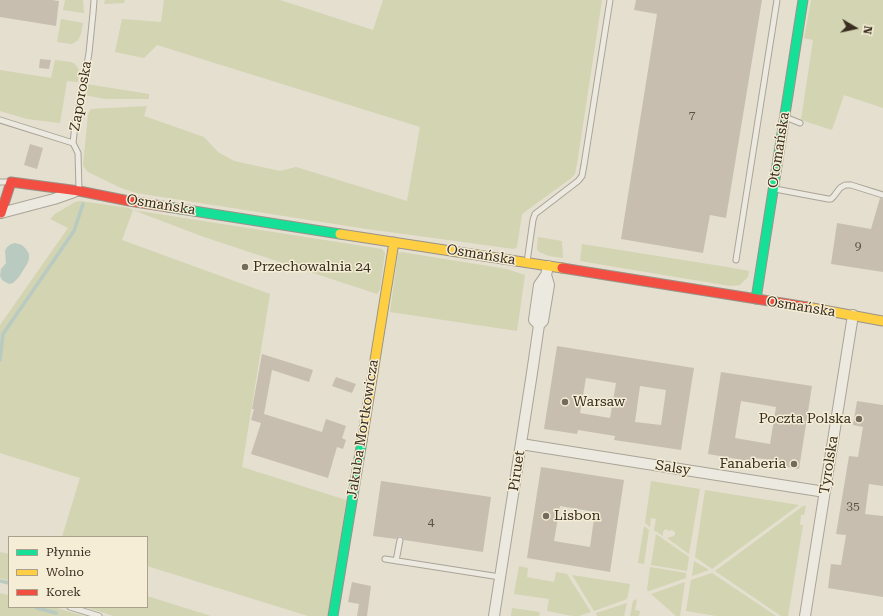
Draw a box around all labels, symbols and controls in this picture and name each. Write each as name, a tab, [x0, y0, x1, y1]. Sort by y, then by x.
north arrow	[835, 8, 875, 48]
text: N	[860, 25, 874, 35]
street label: Zaporoska	[67, 60, 95, 132]
house number: 7	[689, 108, 695, 122]
street label: Otomańska	[765, 111, 793, 189]
street label: Osmańska	[125, 191, 197, 219]
house number: 9	[855, 239, 861, 253]
street label: Osmańska	[445, 241, 517, 269]
place label: Przechowalnia 24	[253, 259, 371, 275]
marker: Przechowalnia 24	[240, 262, 250, 272]
street label: Osmańska	[765, 293, 837, 321]
street label: Jakuba Mortkowicza	[344, 358, 382, 500]
place label: Warsaw	[573, 394, 625, 410]
marker: Warsaw	[560, 397, 570, 407]
place label: Poczta Polska	[759, 411, 851, 427]
marker: Poczta Polska	[854, 414, 864, 424]
street label: Tyrolska	[816, 435, 842, 495]
street label: Piruet	[506, 449, 528, 493]
place label: Fanaberia	[720, 456, 786, 472]
street label: Salsy	[654, 457, 692, 479]
marker: Fanaberia	[789, 459, 799, 469]
house number: 35	[846, 499, 860, 513]
place label: Lisbon	[554, 508, 601, 524]
marker: Lisbon	[541, 511, 551, 521]
house number: 4	[428, 515, 434, 529]
legend	[8, 536, 148, 608]
text: Płynnie	[46, 545, 91, 559]
text: Wolno	[46, 565, 84, 579]
text: Korek	[46, 585, 81, 599]

